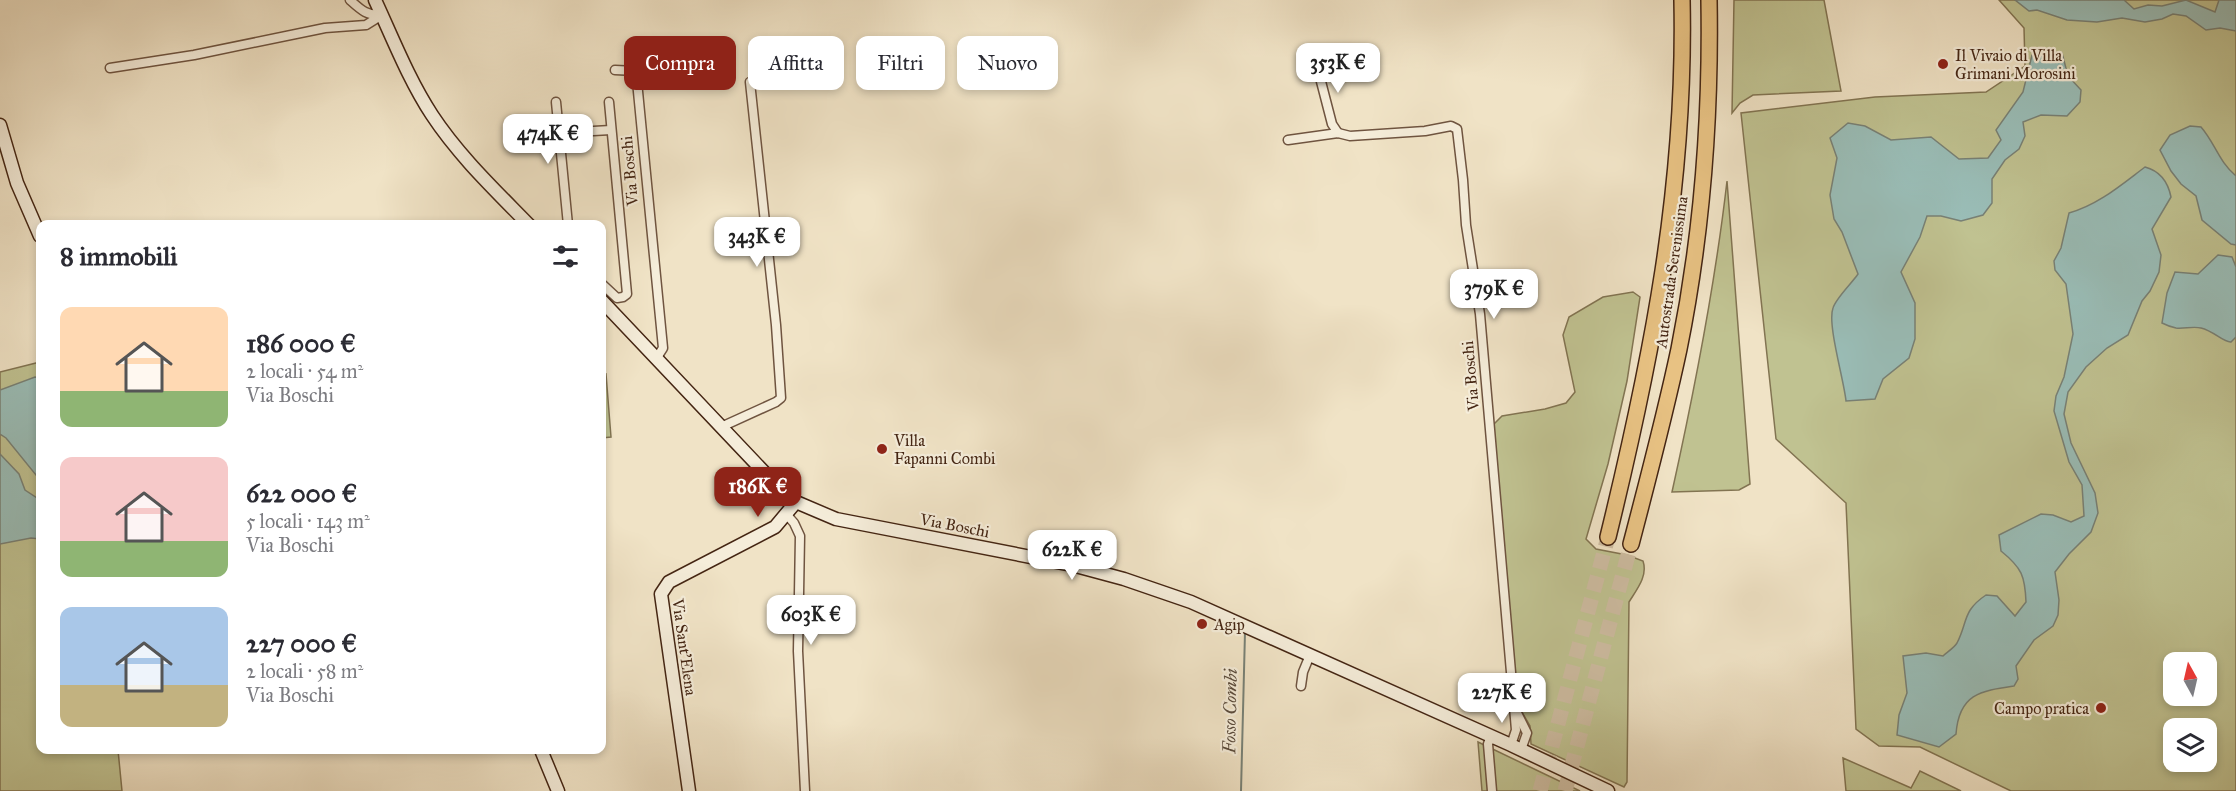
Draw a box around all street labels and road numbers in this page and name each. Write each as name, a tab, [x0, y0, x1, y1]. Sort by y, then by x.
street label: Via Boschi	[617, 134, 642, 208]
street label: Autostrada Serenissima	[1651, 195, 1692, 350]
street label: Via Boschi	[1458, 339, 1483, 413]
street label: Via Boschi	[918, 509, 992, 542]
street label: Via Sant'Elena	[668, 596, 701, 697]

